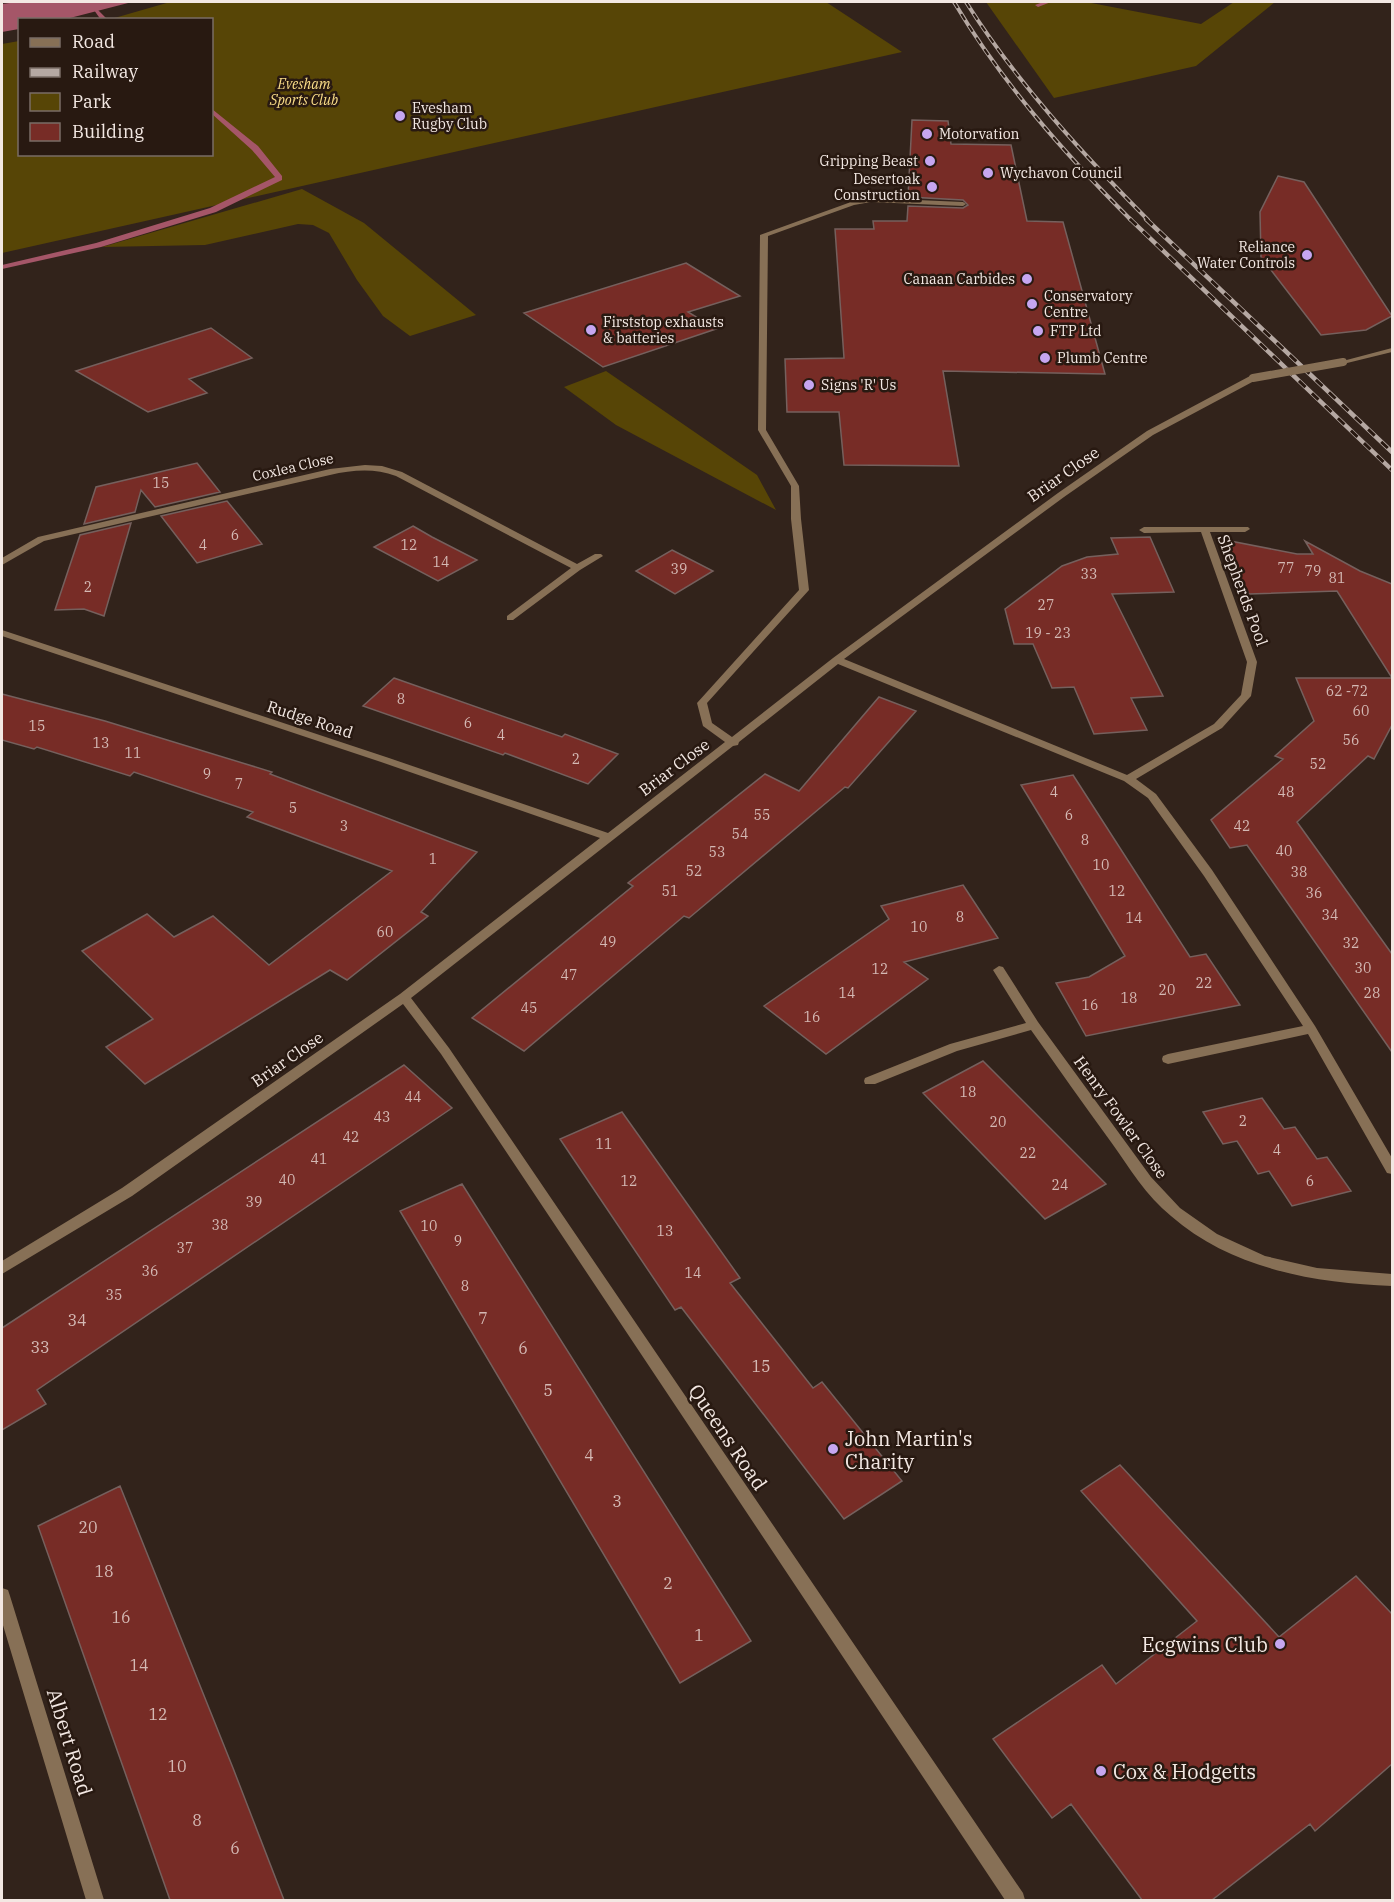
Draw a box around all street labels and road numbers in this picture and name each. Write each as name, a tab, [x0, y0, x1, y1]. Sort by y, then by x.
street label: Briar Close	[1023, 442, 1103, 506]
street label: Coxlea Close	[251, 449, 335, 485]
street label: Shepherds Pool	[1214, 531, 1273, 649]
street label: Rudge Road	[264, 696, 356, 742]
street label: Briar Close	[635, 734, 713, 800]
street label: Briar Close	[247, 1027, 327, 1091]
street label: Henry Fowler Close	[1070, 1052, 1172, 1182]
street label: Queens Road	[682, 1378, 774, 1496]
street label: Albert Road	[41, 1685, 99, 1799]

